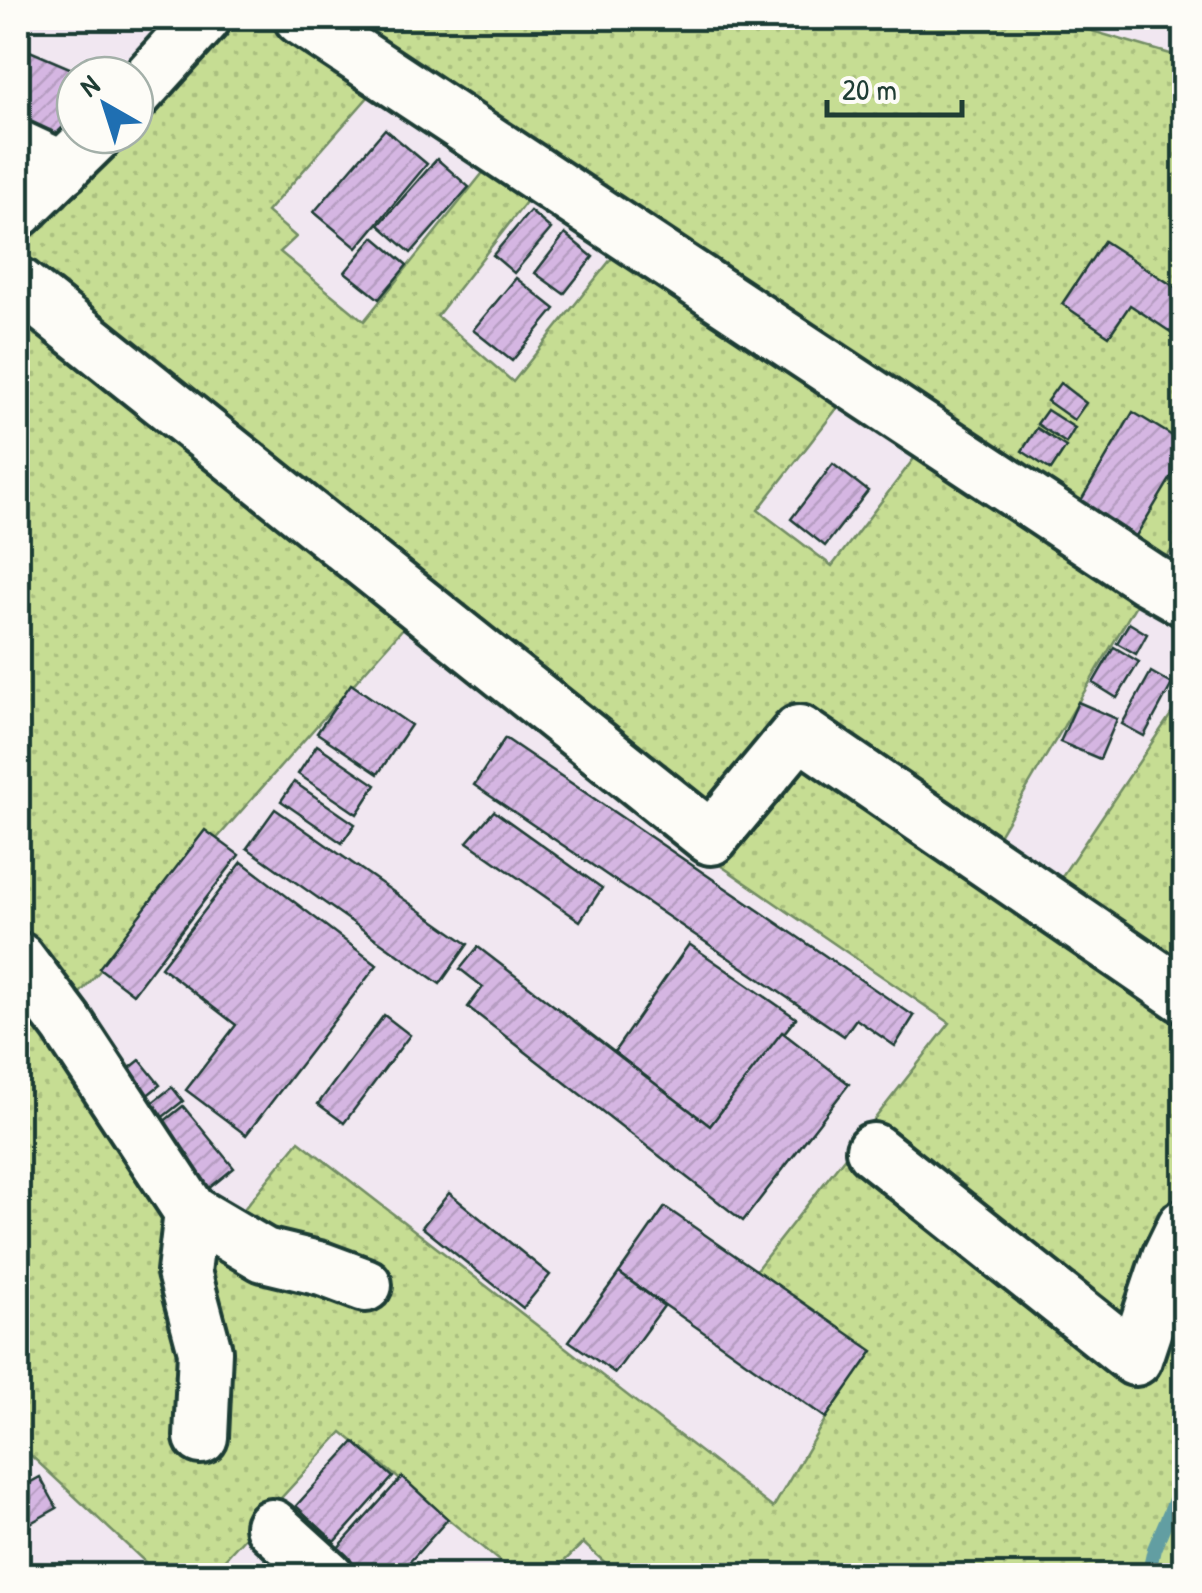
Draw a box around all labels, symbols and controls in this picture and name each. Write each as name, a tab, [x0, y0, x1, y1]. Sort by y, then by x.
north arrow	[55, 55, 155, 155]
scale bar	[827, 55, 962, 117]
text: N	[72, 66, 107, 105]
text: 20 m	[842, 69, 897, 109]

